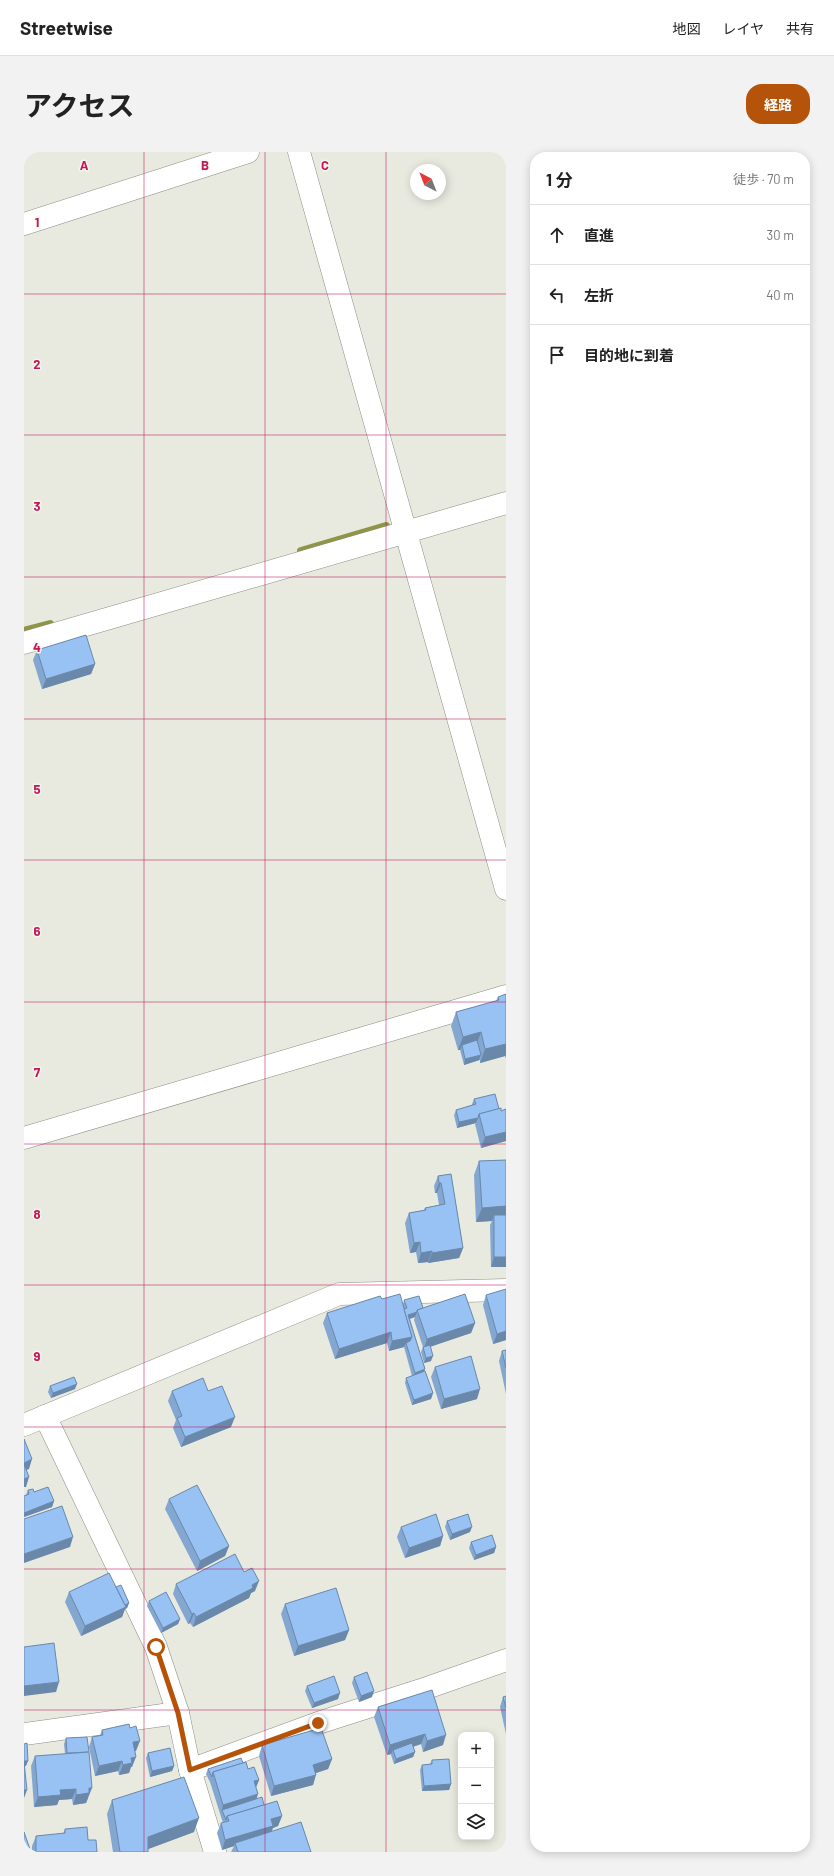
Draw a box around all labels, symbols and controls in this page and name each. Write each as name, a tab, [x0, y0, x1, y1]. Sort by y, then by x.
text: Streetwise	[20, 16, 113, 39]
text: 地図	[672, 20, 700, 37]
text: レイヤ	[722, 20, 764, 37]
text: 共有	[786, 20, 814, 37]
button: 経路	[746, 84, 810, 124]
text: アクセス	[24, 88, 135, 122]
text: A	[80, 157, 89, 173]
text: B	[201, 157, 209, 173]
text: C	[321, 157, 329, 173]
north arrow	[410, 164, 446, 200]
text: 1 分	[546, 169, 572, 189]
text: 徒歩 · 70 m	[733, 171, 794, 187]
text: 1	[35, 214, 39, 230]
icon: ahead	[546, 224, 568, 246]
text: 直進	[584, 226, 614, 244]
text: 30 m	[767, 227, 794, 243]
icon: left	[546, 284, 568, 306]
text: 左折	[584, 286, 614, 304]
text: 40 m	[766, 287, 794, 303]
icon: arrive	[546, 344, 568, 366]
text: 目的地に到着	[584, 346, 674, 364]
text: 2	[33, 356, 41, 372]
text: 3	[33, 498, 41, 514]
text: 4	[33, 639, 41, 655]
text: 5	[33, 781, 41, 797]
text: 6	[34, 923, 41, 939]
text: 7	[34, 1064, 41, 1080]
text: 8	[33, 1206, 41, 1222]
text: 9	[34, 1348, 41, 1364]
route start	[147, 1638, 165, 1656]
route end	[309, 1714, 327, 1732]
map controls	[458, 1732, 494, 1840]
button: +	[458, 1732, 494, 1768]
button: −	[458, 1768, 494, 1804]
button: layers	[458, 1804, 494, 1840]

